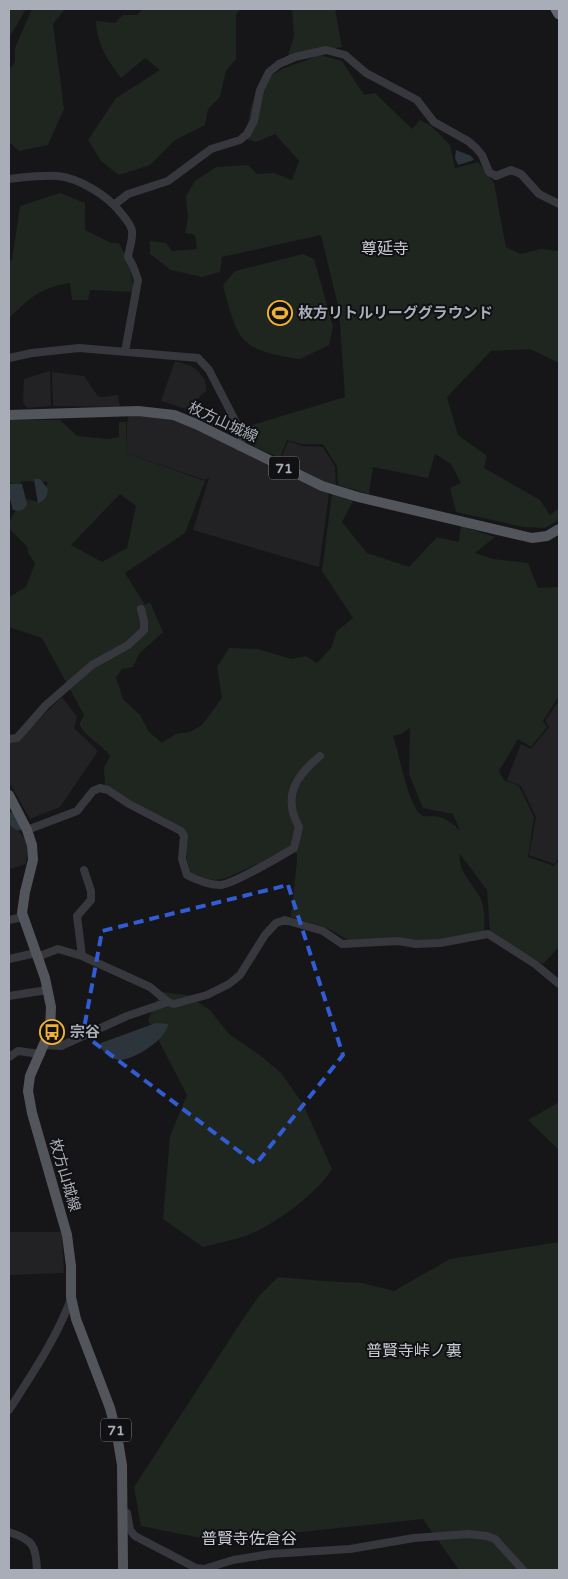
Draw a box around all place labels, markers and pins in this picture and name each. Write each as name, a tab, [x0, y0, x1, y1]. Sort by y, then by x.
sports icon: 枚方リトルリーググラウンド	[267, 300, 293, 326]
place label: 枚方リトルリーググラウンド	[298, 304, 493, 322]
bus stop icon: 宗谷	[39, 1019, 65, 1045]
place label: 宗谷	[70, 1023, 100, 1041]

